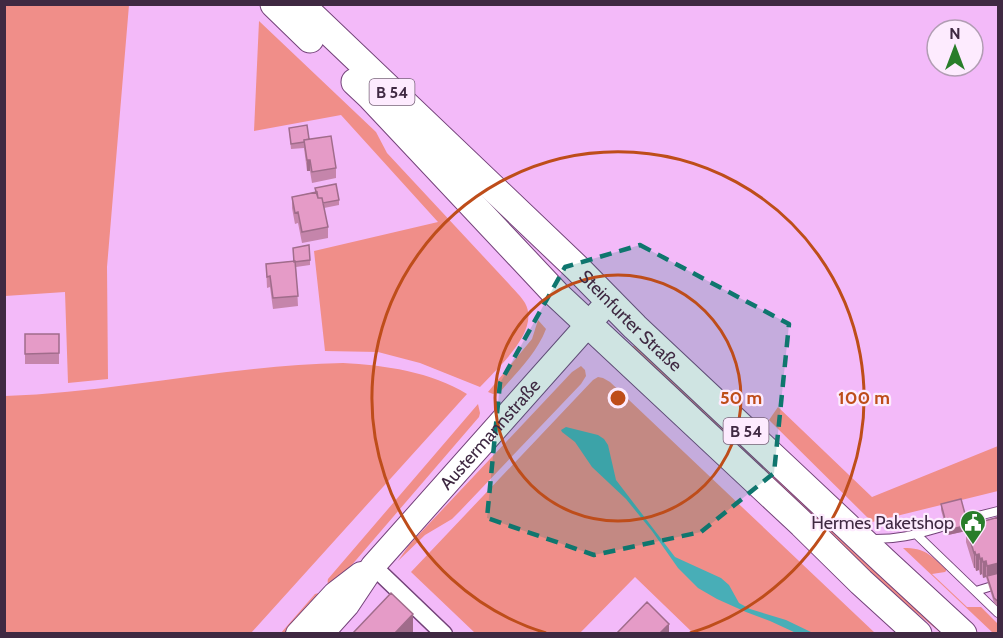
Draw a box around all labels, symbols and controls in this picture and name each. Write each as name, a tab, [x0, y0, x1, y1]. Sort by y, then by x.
north arrow	[925, 18, 985, 78]
text: N	[949, 24, 961, 43]
road number: B 54	[370, 79, 414, 105]
street label: Steinfurter Straße	[575, 266, 686, 376]
street label: Austermannstraße	[435, 375, 545, 494]
text: 50 m	[720, 387, 762, 409]
text: 100 m	[838, 387, 890, 409]
centre of rings	[608, 388, 628, 408]
road number: B 54	[724, 418, 768, 444]
public building icon: Hermes Paketshop	[958, 508, 988, 546]
place label: Hermes Paketshop	[811, 512, 954, 534]

